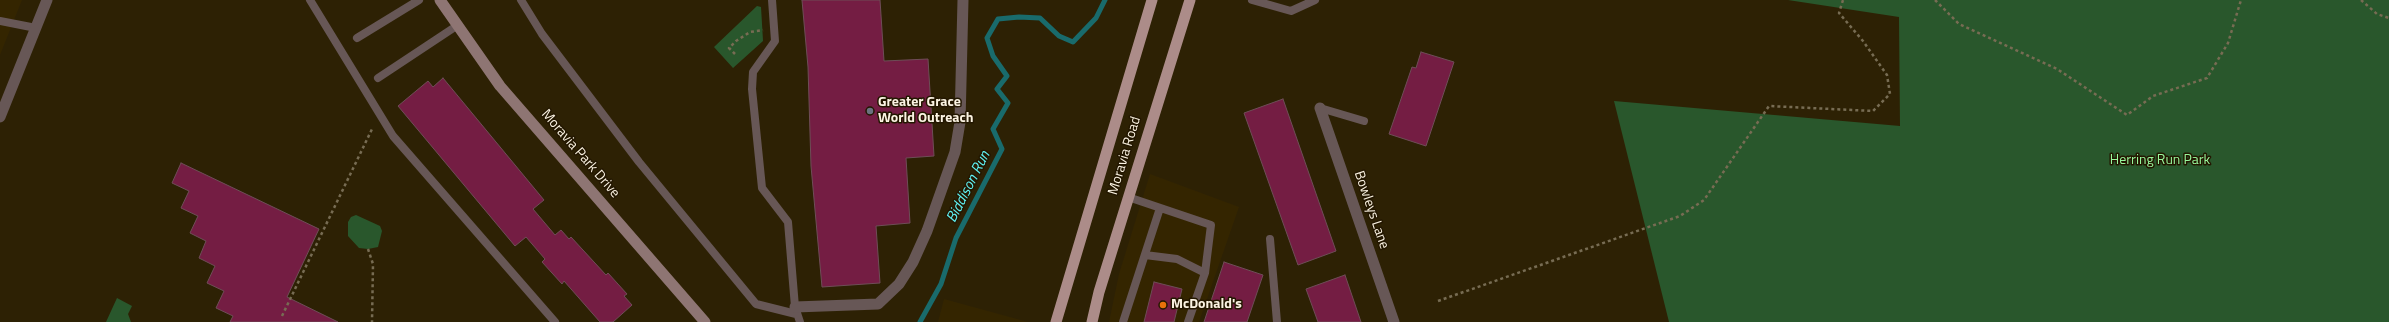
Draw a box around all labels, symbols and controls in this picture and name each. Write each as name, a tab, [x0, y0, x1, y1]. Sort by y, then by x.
place label: Greater Grace World Outreach	[878, 95, 973, 128]
marker: Greater Grace World Outreach	[865, 106, 875, 116]
street label: Moravia Park Drive	[537, 107, 623, 201]
street label: Moravia Road	[1105, 115, 1145, 197]
water label: Biddison Run	[943, 148, 995, 226]
park label: Herring Run Park	[2110, 153, 2210, 169]
street label: Bowleys Lane	[1350, 169, 1392, 251]
place label: McDonald's	[1171, 297, 1242, 313]
marker: McDonald's	[1158, 300, 1168, 310]

